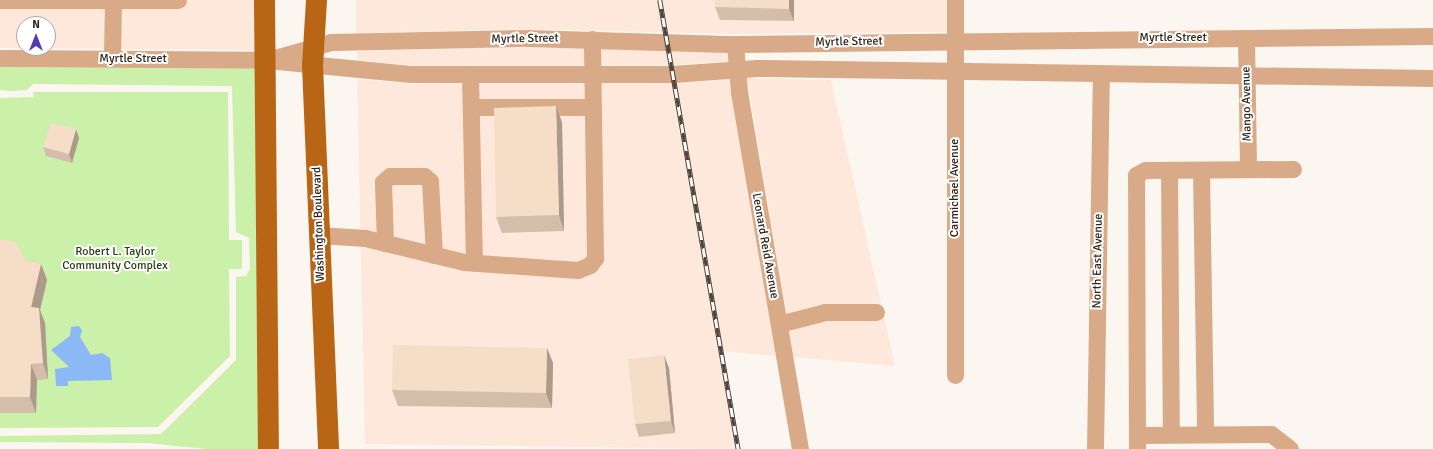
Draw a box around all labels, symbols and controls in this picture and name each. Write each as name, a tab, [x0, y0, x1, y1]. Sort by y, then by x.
north arrow	[16, 16, 56, 56]
text: N	[32, 18, 40, 31]
street label: Myrtle Street	[491, 31, 559, 47]
street label: Myrtle Street	[1139, 31, 1207, 45]
street label: Myrtle Street	[815, 34, 883, 50]
street label: Myrtle Street	[99, 52, 167, 66]
street label: Mango Avenue	[1239, 66, 1255, 142]
street label: Carmichael Avenue	[948, 139, 962, 237]
street label: Washington Boulevard	[310, 166, 328, 282]
street label: Leonard Reid Avenue	[749, 192, 781, 300]
street label: North East Avenue	[1090, 213, 1106, 309]
park label: Robert L. Taylor Community Complex	[62, 245, 168, 273]

